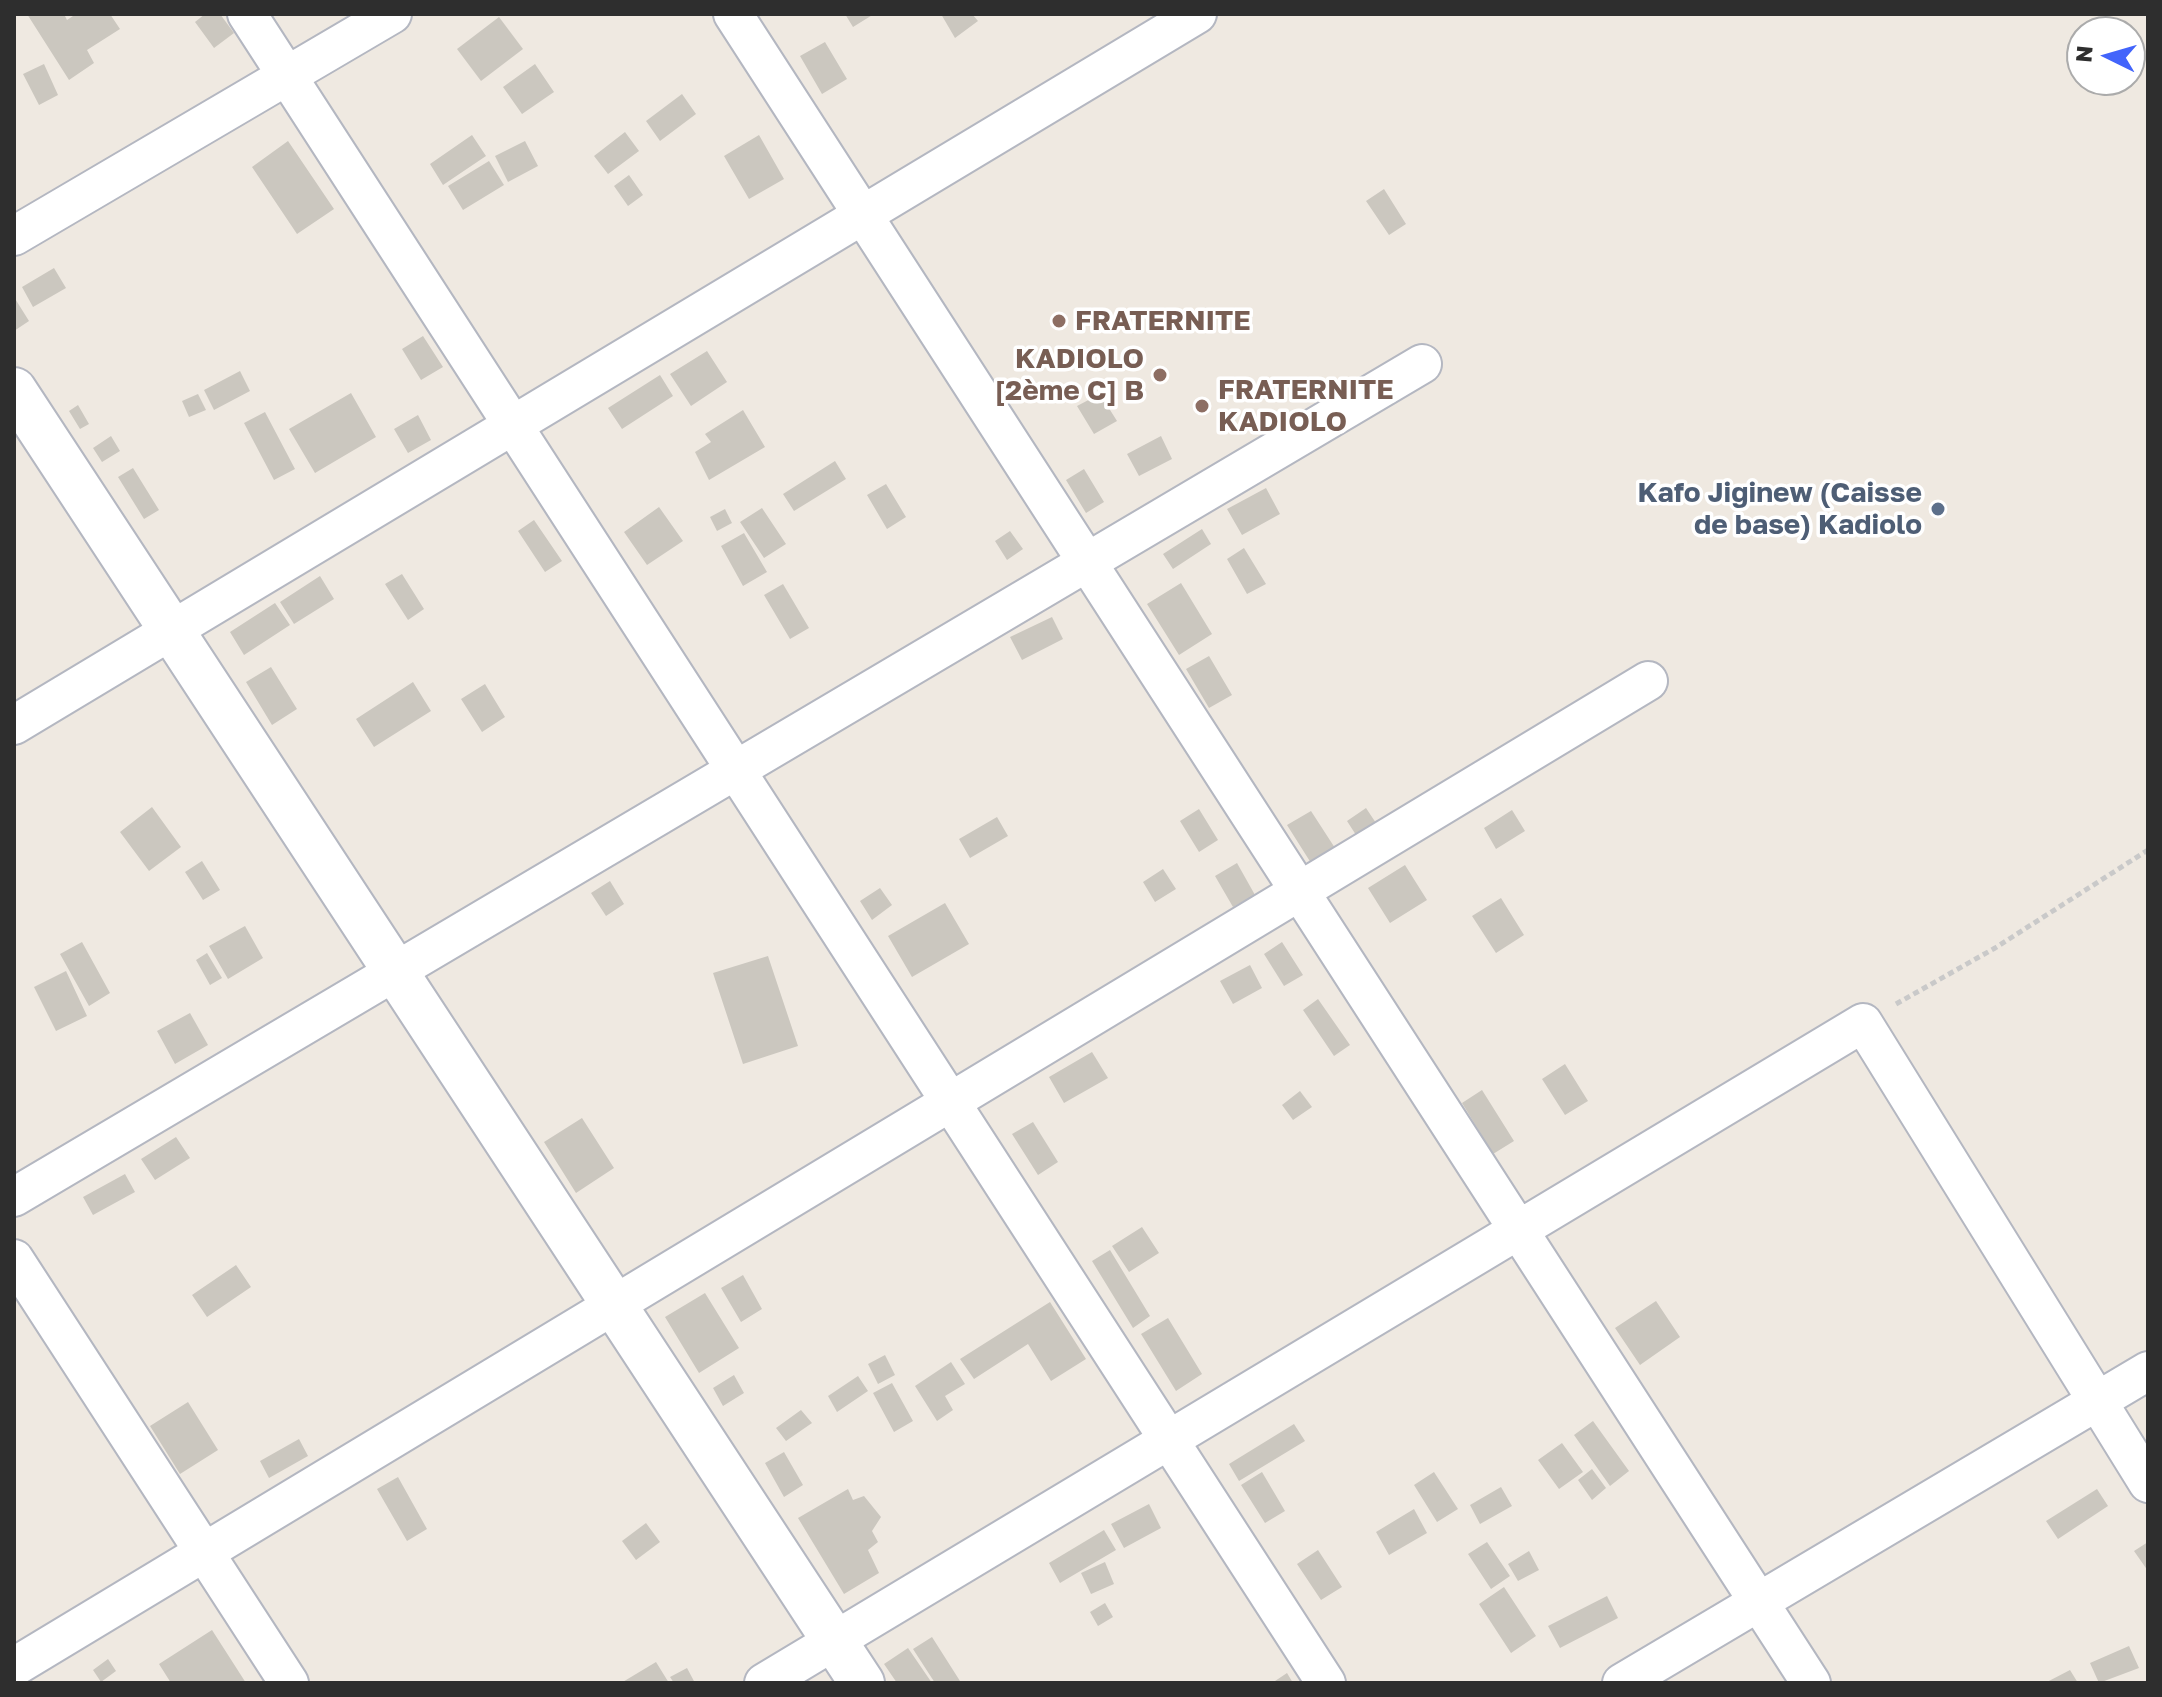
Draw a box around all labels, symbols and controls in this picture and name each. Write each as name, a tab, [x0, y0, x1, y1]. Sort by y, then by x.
north arrow	[2066, 16, 2146, 96]
text: N	[2069, 45, 2098, 64]
place label: FRATERNITE	[1075, 304, 1251, 338]
marker: FRATERNITE	[1050, 312, 1068, 330]
place label: KADIOLO [2ème C] B	[994, 342, 1144, 408]
marker: KADIOLO [2ème C] B	[1151, 366, 1169, 384]
place label: FRATERNITE KADIOLO	[1218, 373, 1394, 439]
marker: FRATERNITE KADIOLO	[1193, 397, 1211, 415]
place label: Kafo Jiginew (Caisse de base) Kadiolo	[1637, 476, 1922, 542]
marker: Kafo Jiginew (Caisse de base) Kadiolo	[1929, 500, 1947, 518]

